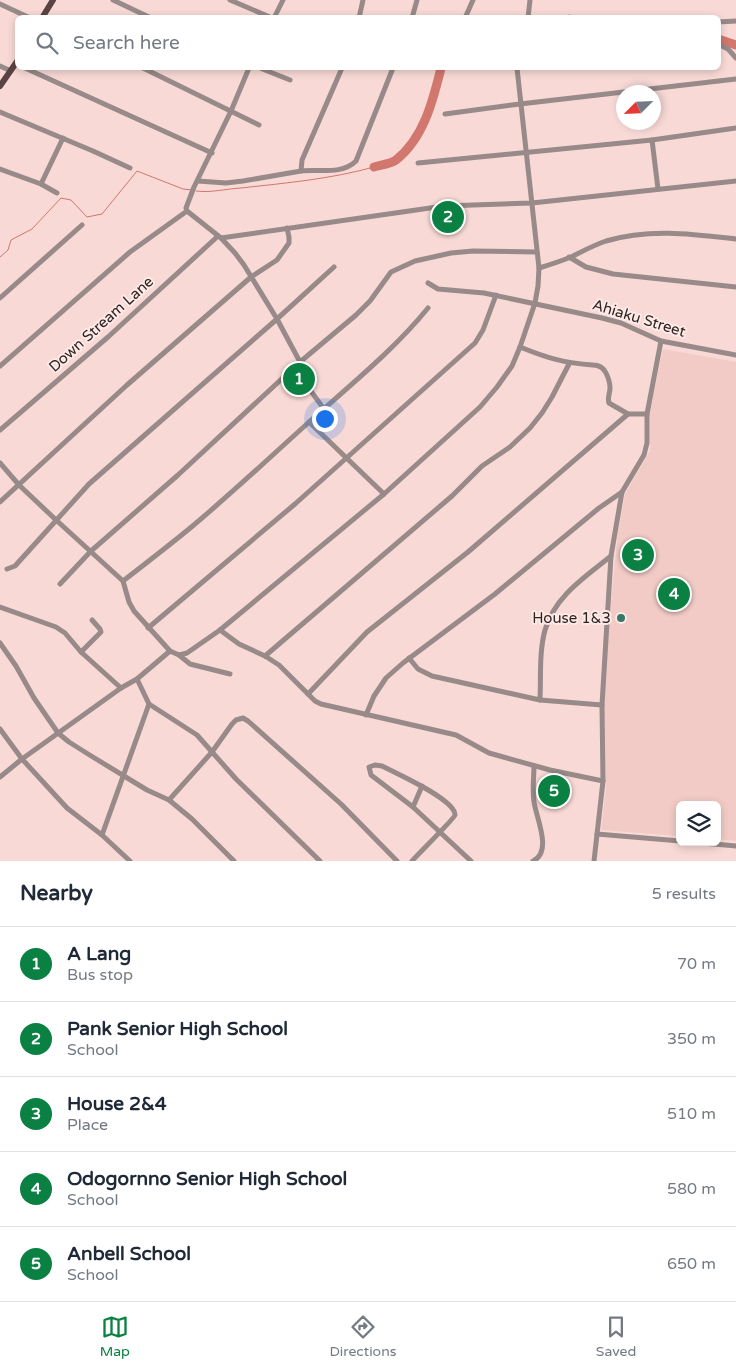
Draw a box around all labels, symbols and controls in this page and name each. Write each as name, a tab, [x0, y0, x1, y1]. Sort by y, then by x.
search box	[15, 15, 721, 70]
icon: search	[33, 29, 61, 57]
text: Search here	[73, 32, 180, 54]
north arrow	[616, 85, 661, 130]
pin: 2	[432, 198, 464, 236]
street label: Down Stream Lane	[45, 272, 157, 376]
street label: Ahiaku Street	[590, 295, 688, 341]
pin: 1	[283, 360, 315, 398]
your location	[312, 406, 338, 432]
pin: 3	[622, 536, 654, 574]
pin: 4	[658, 575, 690, 613]
place label: House 1&3	[532, 609, 611, 627]
marker: House 1&3	[615, 612, 627, 624]
pin: 5	[538, 772, 570, 810]
map controls	[676, 801, 721, 846]
button: layers	[676, 801, 721, 846]
text: Nearby	[20, 881, 93, 906]
text: 5 results	[652, 884, 716, 904]
text: A Lang	[67, 943, 131, 965]
text: 1	[31, 954, 41, 974]
text: 70 m	[677, 954, 716, 974]
text: Bus stop	[67, 965, 133, 985]
text: Pank Senior High School	[67, 1018, 288, 1040]
text: 2	[31, 1029, 41, 1049]
text: 350 m	[667, 1029, 716, 1049]
text: School	[67, 1040, 119, 1060]
text: House 2&4	[67, 1093, 167, 1115]
text: 3	[31, 1104, 41, 1124]
text: 510 m	[667, 1104, 716, 1124]
text: Place	[67, 1115, 108, 1135]
text: Odogornno Senior High School	[67, 1168, 347, 1190]
text: 4	[31, 1179, 41, 1199]
text: 580 m	[667, 1179, 716, 1199]
text: School	[67, 1190, 119, 1210]
text: Anbell School	[67, 1243, 191, 1265]
text: 5	[31, 1254, 41, 1274]
text: 650 m	[667, 1254, 716, 1274]
text: School	[67, 1265, 119, 1285]
tab: Map	[100, 1313, 130, 1360]
tab: Directions	[329, 1313, 396, 1360]
tab: Saved	[596, 1313, 636, 1360]

